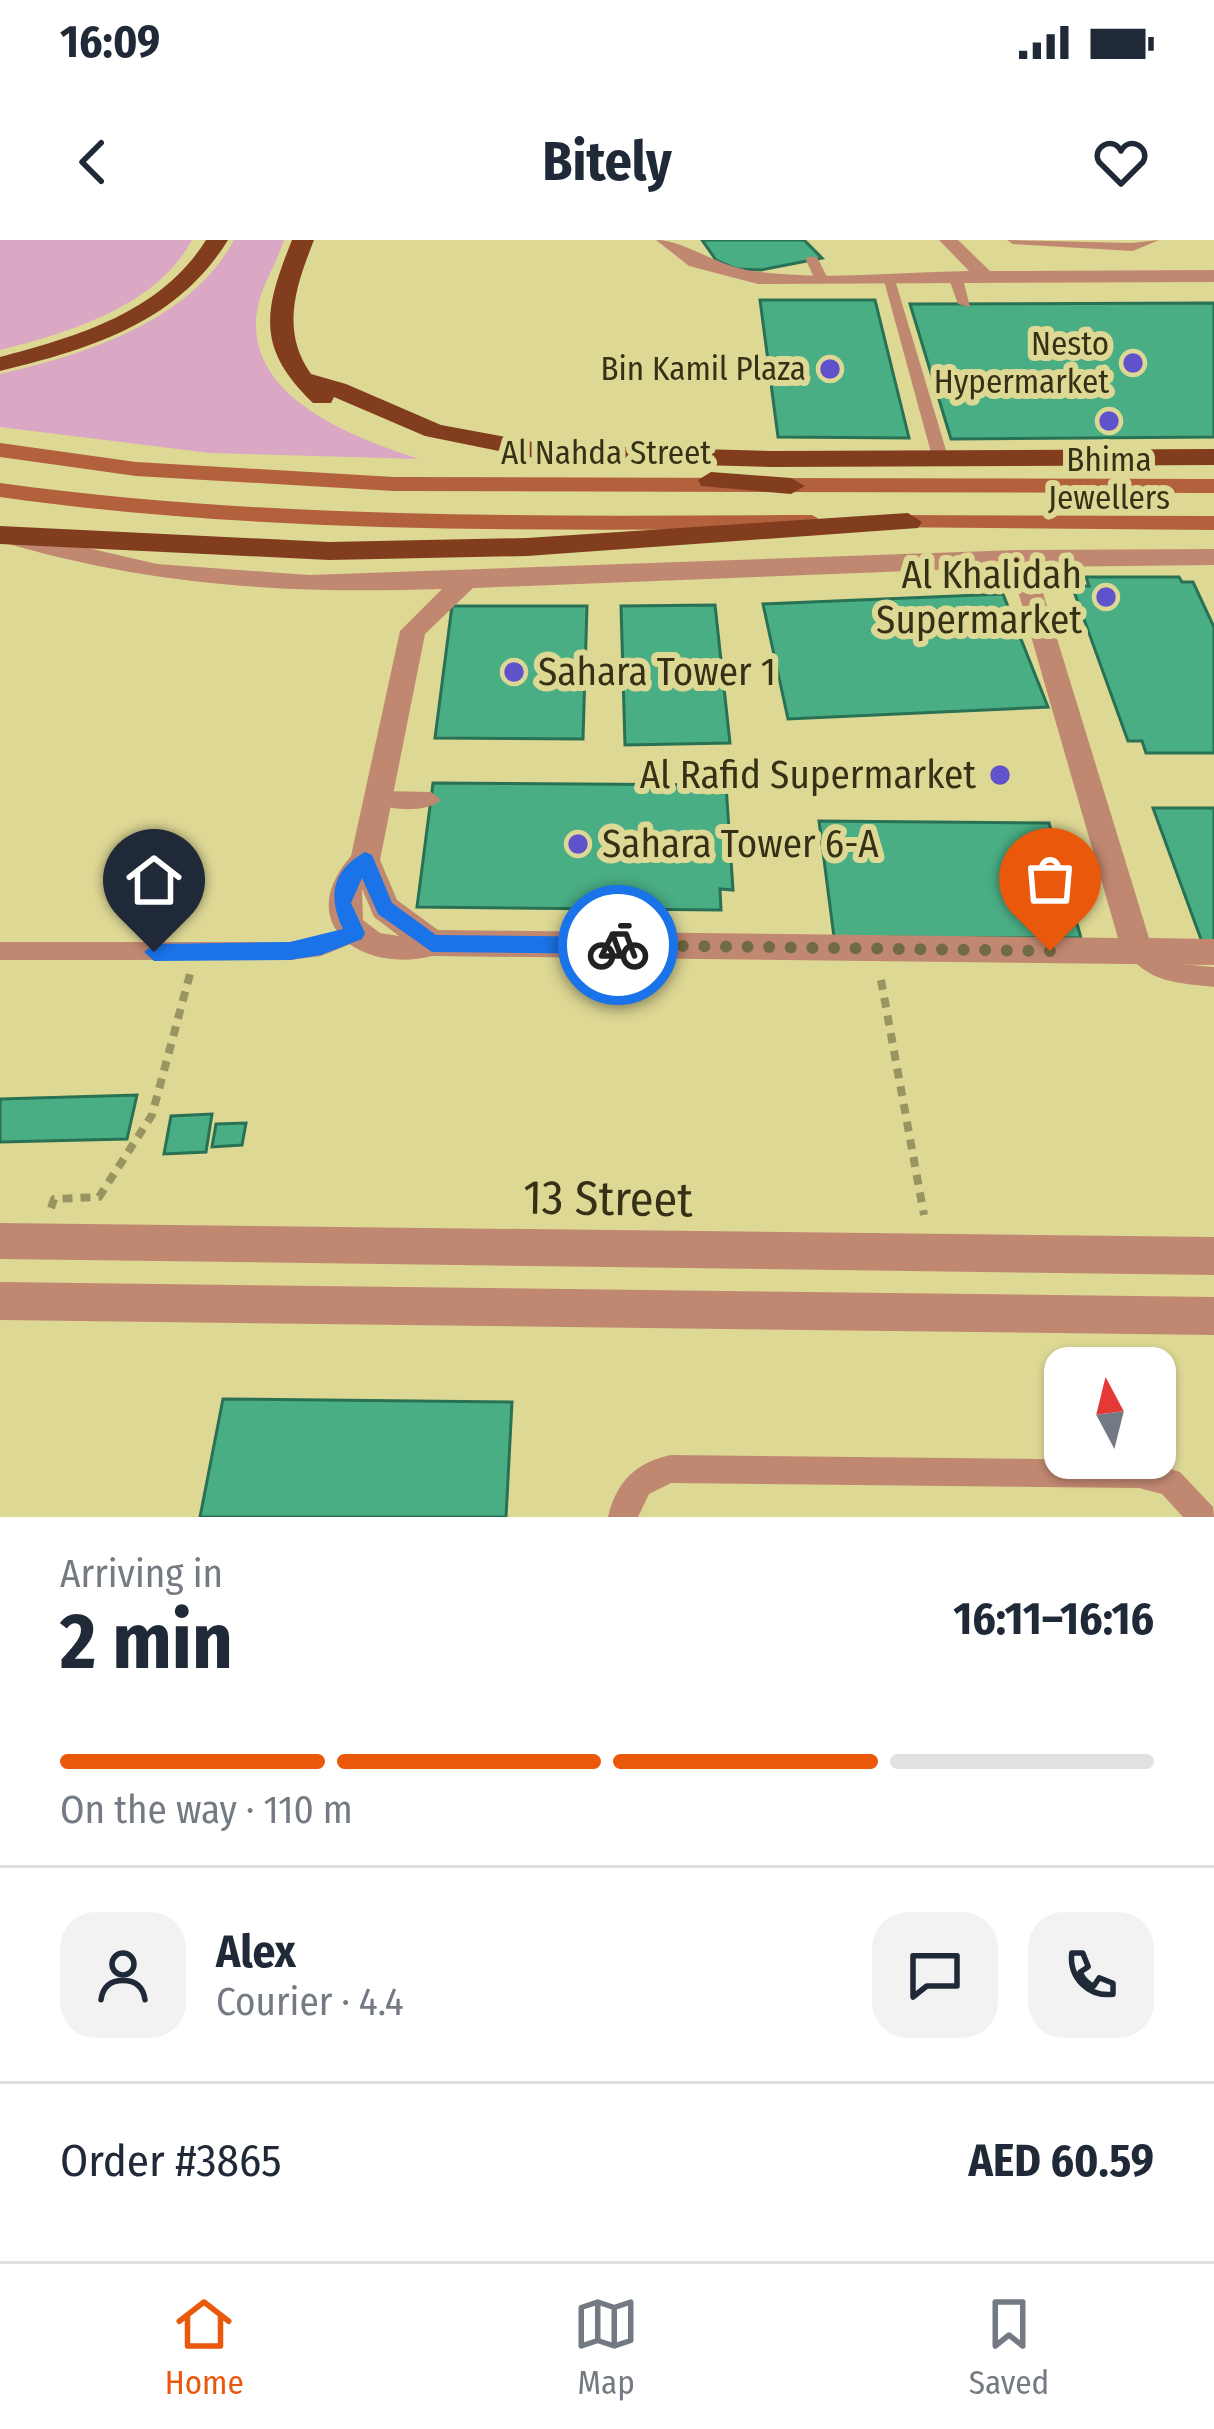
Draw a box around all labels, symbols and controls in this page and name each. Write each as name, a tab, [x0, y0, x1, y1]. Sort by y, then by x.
text: 16:09	[60, 15, 160, 69]
icon: back	[60, 129, 126, 195]
icon: heart	[1088, 129, 1154, 195]
text: Bitely	[542, 130, 672, 194]
place label: Nesto Hypermarket	[934, 324, 1109, 402]
place label: Bin Kamil Plaza	[600, 349, 806, 389]
marker: Nesto Hypermarket	[1120, 350, 1146, 376]
marker: Bin Kamil Plaza	[817, 356, 843, 382]
marker: Bhima Jewellers	[1096, 408, 1122, 434]
street label: Al Nahda Street	[501, 433, 711, 473]
place label: Bhima Jewellers	[1048, 440, 1170, 518]
place label: Al Khalidah Supermarket	[876, 552, 1082, 643]
marker: Al Khalidah Supermarket	[1093, 584, 1119, 610]
place label: Sahara Tower 1	[538, 649, 776, 695]
marker: Sahara Tower 1	[501, 659, 527, 685]
place label: Al Rafid Supermarket	[640, 752, 976, 798]
marker: Al Rafid Supermarket	[987, 762, 1013, 788]
place label: Sahara Tower 6-A	[602, 821, 879, 867]
pin	[999, 828, 1101, 951]
pin	[103, 829, 205, 952]
marker: Sahara Tower 6-A	[565, 831, 591, 857]
icon: bag	[1017, 846, 1083, 912]
icon: home	[121, 847, 187, 913]
courier	[558, 885, 678, 1005]
icon: bike	[585, 912, 651, 978]
street label: 13 Street	[523, 1169, 694, 1229]
north arrow	[1044, 1347, 1176, 1479]
map controls	[1044, 1347, 1176, 1479]
text: Arriving in	[60, 1551, 223, 1597]
text: 16:11–16:16	[953, 1592, 1154, 1646]
text: 2 min	[60, 1595, 233, 1689]
text: On the way · 110 m	[60, 1787, 353, 1833]
button: person	[60, 1912, 186, 2038]
button: chat	[872, 1912, 998, 2038]
button: phone	[1028, 1912, 1154, 2038]
text: Alex	[216, 1925, 296, 1979]
text: Courier · 4.4	[216, 1979, 404, 2025]
text: Order #3865	[60, 2134, 282, 2188]
text: AED 60.59	[969, 2134, 1154, 2188]
tab: Home	[165, 2291, 244, 2403]
tab: Map	[573, 2291, 639, 2403]
tab: Saved	[969, 2291, 1049, 2403]

